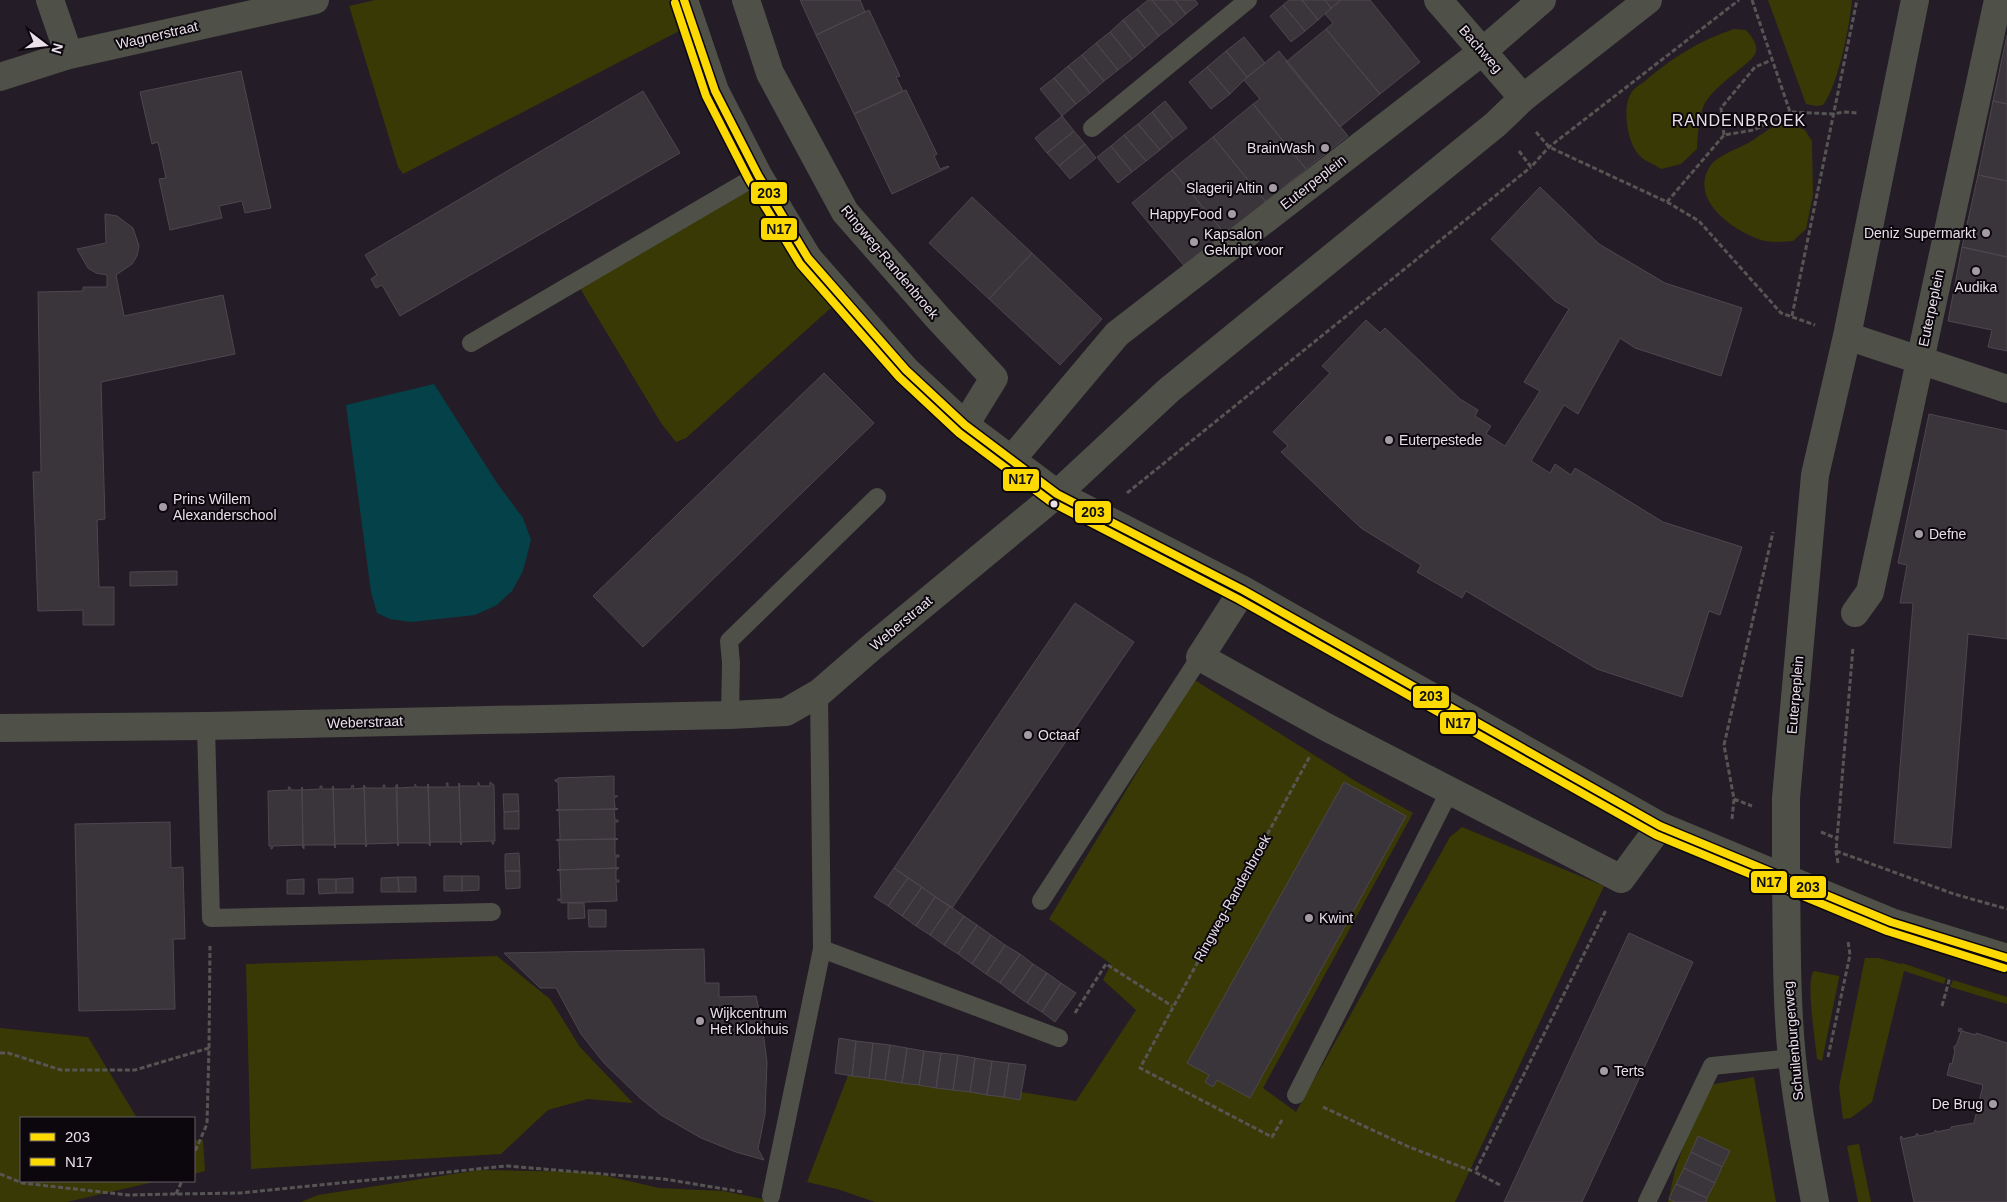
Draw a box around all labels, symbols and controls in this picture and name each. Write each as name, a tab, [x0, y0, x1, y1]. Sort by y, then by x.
street label: Wagnerstraat	[115, 18, 200, 52]
north arrow	[20, 20, 70, 70]
street label: Bachweg	[1456, 22, 1506, 76]
text: N	[48, 42, 67, 56]
district label: RANDENBROEK	[1672, 112, 1806, 129]
place label: BrainWash	[1247, 140, 1315, 156]
marker: BrainWash	[1319, 142, 1331, 154]
street label: Euterpeplein	[1277, 151, 1349, 213]
place label: Slagerij Altin	[1186, 180, 1263, 196]
line badge: 203	[750, 181, 788, 205]
marker: Slagerij Altin	[1267, 182, 1279, 194]
text: 203	[757, 185, 781, 201]
street label: Ringweg-Randenbroek	[838, 202, 943, 323]
place label: HappyFood	[1150, 206, 1222, 222]
marker: HappyFood	[1226, 208, 1238, 220]
line badge: N17	[760, 217, 798, 241]
text: N17	[766, 221, 792, 237]
place label: Deniz Supermarkt	[1864, 225, 1976, 241]
place label: Kapsalon Geknipt voor	[1204, 226, 1284, 258]
marker: Deniz Supermarkt	[1980, 227, 1992, 239]
marker: Kapsalon Geknipt voor	[1188, 236, 1200, 248]
marker: Audika	[1970, 265, 1982, 277]
street label: Euterpeplein	[1915, 268, 1947, 348]
place label: Audika	[1955, 279, 1998, 295]
place label: Euterpestede	[1399, 432, 1482, 448]
marker: Euterpestede	[1383, 434, 1395, 446]
line badge: N17	[1002, 468, 1040, 492]
text: N17	[1008, 471, 1034, 487]
place label: Prins Willem Alexanderschool	[173, 491, 277, 523]
unlabelled marker	[1049, 499, 1059, 509]
line badge: 203	[1074, 500, 1112, 524]
marker: Prins Willem Alexanderschool	[157, 501, 169, 513]
text: 203	[1081, 504, 1105, 520]
place label: Defne	[1929, 526, 1967, 542]
marker: Defne	[1913, 528, 1925, 540]
street label: Weberstraat	[867, 592, 935, 654]
street label: Euterpeplein	[1784, 655, 1806, 735]
line badge: 203	[1412, 685, 1450, 709]
text: 203	[1419, 688, 1443, 704]
line badge: N17	[1439, 711, 1477, 735]
street label: Weberstraat	[327, 713, 403, 731]
text: N17	[1445, 715, 1471, 731]
place label: Octaaf	[1038, 727, 1079, 743]
marker: Octaaf	[1022, 729, 1034, 741]
street label: Ringweg-Randenbroek	[1190, 831, 1274, 965]
line badge: N17	[1750, 870, 1788, 894]
text: N17	[1756, 874, 1782, 890]
line badge: 203	[1789, 875, 1827, 899]
text: 203	[1796, 879, 1820, 895]
place label: Kwint	[1319, 910, 1353, 926]
marker: Kwint	[1303, 912, 1315, 924]
street label: Schuilenburgerweg	[1780, 981, 1806, 1101]
place label: Wijkcentrum Het Klokhuis	[710, 1005, 789, 1037]
marker: Wijkcentrum Het Klokhuis	[694, 1015, 706, 1027]
place label: Terts	[1614, 1063, 1644, 1079]
marker: Terts	[1598, 1065, 1610, 1077]
place label: De Brug	[1932, 1096, 1983, 1112]
marker: De Brug	[1987, 1098, 1999, 1110]
legend	[20, 1117, 195, 1182]
text: 203	[65, 1128, 90, 1145]
text: N17	[65, 1153, 93, 1170]

